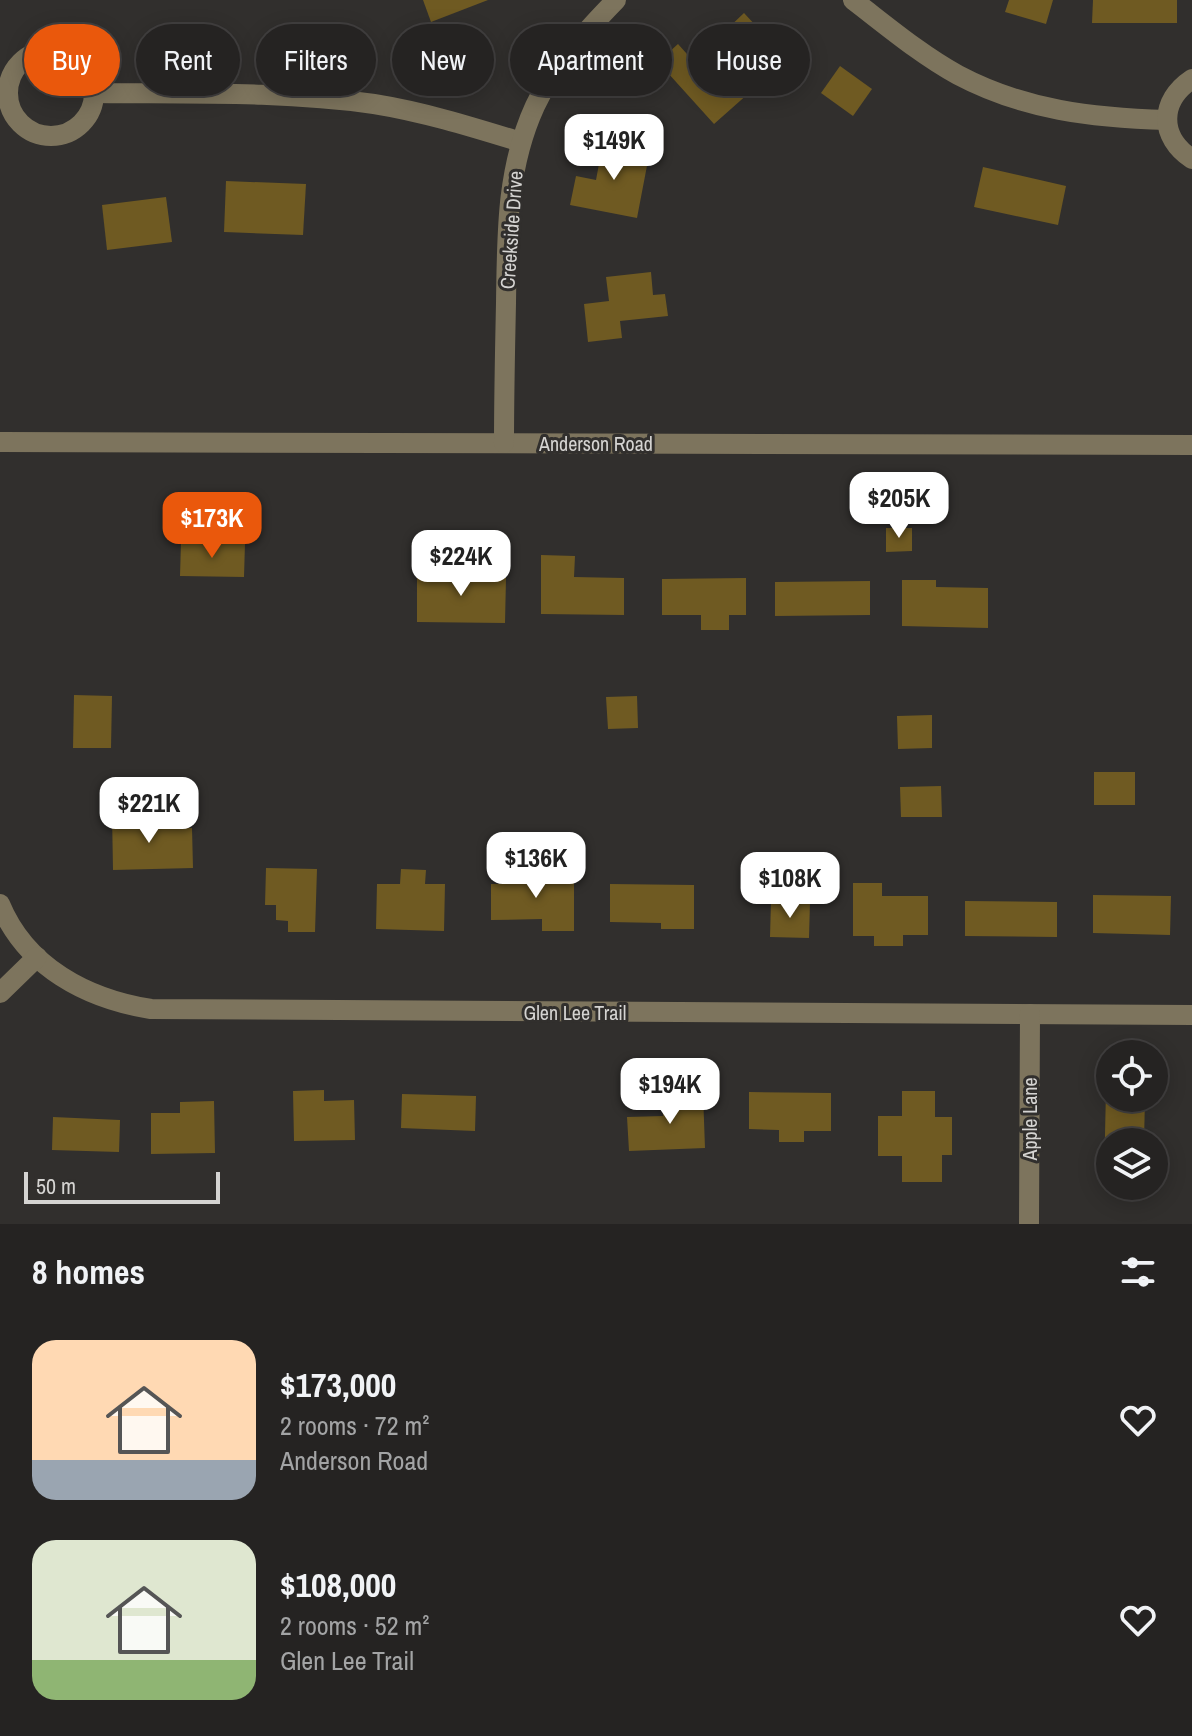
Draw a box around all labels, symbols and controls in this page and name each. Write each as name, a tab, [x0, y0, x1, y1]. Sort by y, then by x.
chip: Buy	[24, 24, 120, 96]
chip: Rent	[136, 24, 240, 96]
chip: Filters	[256, 24, 376, 96]
chip: New	[392, 24, 494, 96]
chip: Apartment	[510, 24, 672, 96]
chip: House	[688, 24, 810, 96]
pin: $149K	[558, 114, 670, 182]
text: $149K	[583, 122, 645, 157]
street label: Creekside Drive	[493, 170, 529, 290]
street label: Anderson Road	[538, 430, 653, 457]
pin: $205K	[843, 472, 955, 540]
text: $205K	[868, 480, 930, 515]
pin: $173K	[156, 492, 268, 560]
text: $173K	[181, 500, 243, 535]
pin: $224K	[405, 530, 517, 598]
text: $224K	[430, 538, 492, 573]
pin: $221K	[93, 777, 205, 845]
text: $221K	[118, 785, 180, 820]
pin: $136K	[480, 832, 592, 900]
text: $136K	[505, 840, 567, 875]
pin: $108K	[734, 852, 846, 920]
text: $108K	[759, 860, 821, 895]
street label: Glen Lee Trail	[523, 999, 627, 1026]
map controls	[1096, 1040, 1168, 1200]
button: locate	[1096, 1040, 1168, 1112]
pin: $194K	[614, 1058, 726, 1126]
text: $194K	[639, 1066, 701, 1101]
street label: Apple Lane	[1016, 1078, 1043, 1161]
button: layers	[1096, 1128, 1168, 1200]
scale bar	[24, 1168, 220, 1204]
text: 50 m	[36, 1171, 76, 1201]
text: 8 homes	[32, 1249, 145, 1295]
icon: filters	[1116, 1250, 1160, 1294]
text: $173,000	[280, 1362, 396, 1408]
icon: home	[96, 1372, 192, 1468]
icon: heart	[1116, 1398, 1160, 1442]
text: 2 rooms · 72 m²	[280, 1408, 429, 1443]
text: Anderson Road	[280, 1443, 428, 1478]
text: $108,000	[280, 1562, 396, 1608]
icon: home	[96, 1572, 192, 1668]
icon: heart	[1116, 1598, 1160, 1642]
text: 2 rooms · 52 m²	[280, 1608, 429, 1643]
text: Glen Lee Trail	[280, 1643, 414, 1678]

